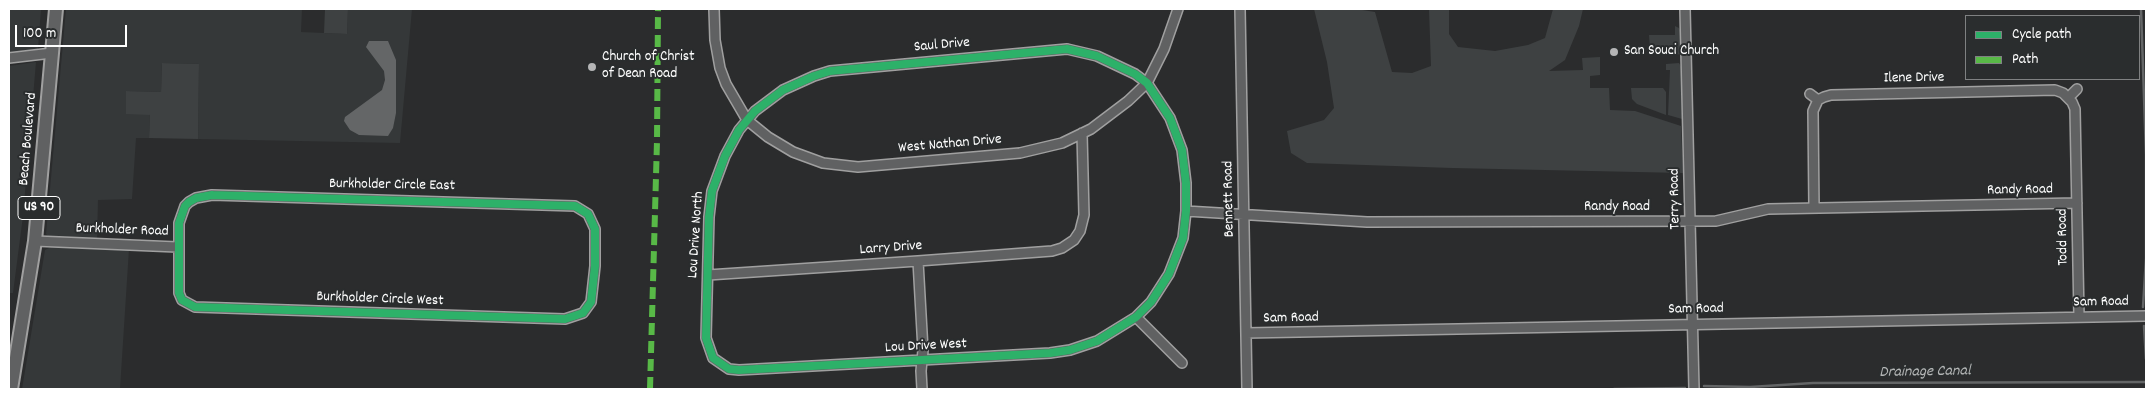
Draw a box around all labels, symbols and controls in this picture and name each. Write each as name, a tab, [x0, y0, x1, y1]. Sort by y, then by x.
scale bar	[18, 15, 130, 47]
legend	[1965, 15, 2140, 80]
text: 100 m	[23, 23, 56, 45]
text: Cycle path	[2012, 24, 2071, 46]
street label: Saul Drive	[913, 35, 971, 57]
place label: San Souci Church	[1624, 43, 1719, 61]
marker: San Souci Church	[1608, 46, 1620, 58]
place label: Church of Christ of Dean Road	[602, 49, 694, 84]
text: Path	[2012, 49, 2038, 71]
marker: Church of Christ of Dean Road	[586, 61, 598, 73]
street label: Ilene Drive	[1884, 69, 1944, 89]
street label: Beach Boulevard	[16, 92, 42, 186]
street label: West Nathan Drive	[898, 132, 1002, 158]
street label: Bennett Road	[1220, 160, 1240, 238]
street label: Terry Road	[1666, 168, 1686, 230]
street label: Burkholder Circle East	[329, 176, 455, 196]
street label: Randy Road	[1987, 181, 2053, 201]
street label: Lou Drive North	[685, 191, 709, 279]
road number: US 90	[18, 197, 60, 220]
street label: Randy Road	[1584, 199, 1650, 217]
street label: Todd Road	[2055, 208, 2073, 266]
street label: Burkholder Road	[75, 220, 169, 242]
street label: Larry Drive	[859, 238, 923, 260]
street label: Burkholder Circle West	[316, 289, 444, 311]
street label: Sam Road	[2073, 294, 2129, 312]
street label: Sam Road	[1668, 301, 1724, 319]
street label: Sam Road	[1263, 310, 1319, 328]
street label: Lou Drive West	[885, 336, 967, 358]
water label: Drainage Canal	[1879, 363, 1971, 383]

